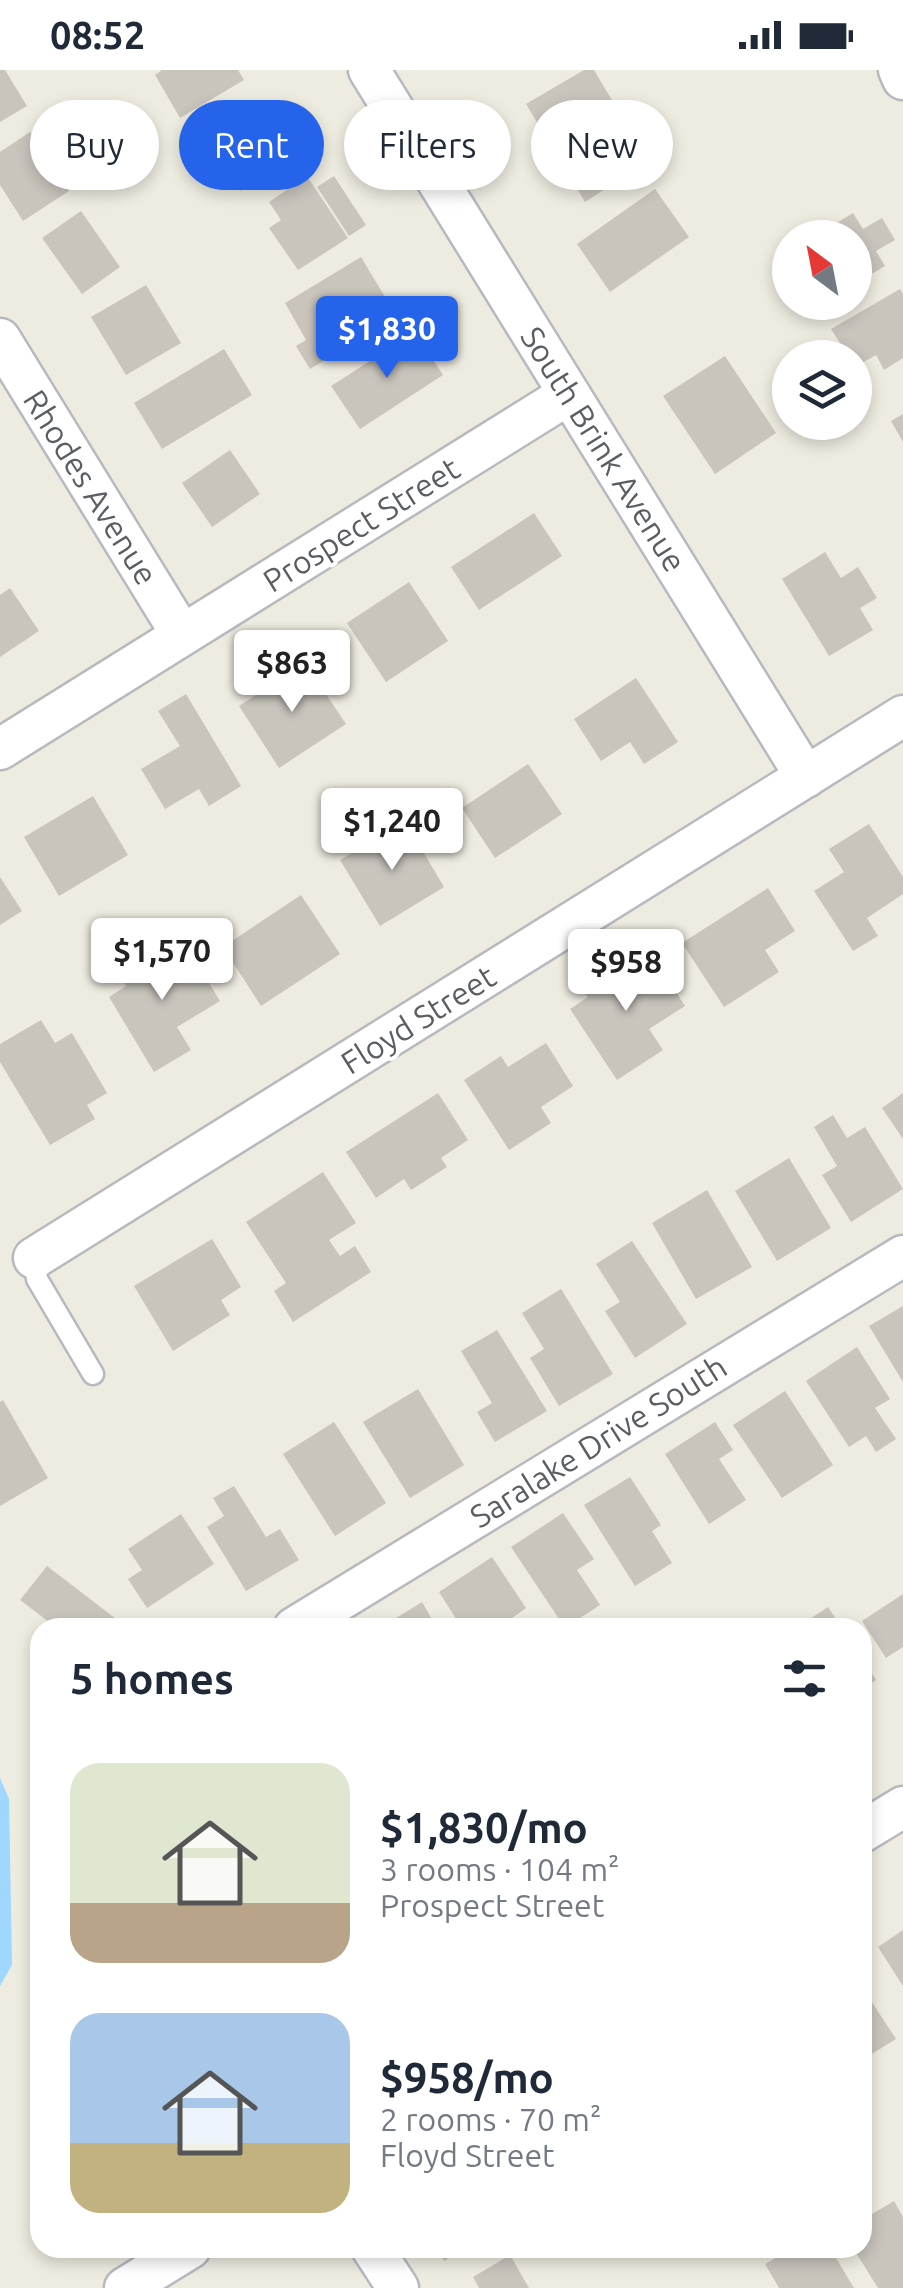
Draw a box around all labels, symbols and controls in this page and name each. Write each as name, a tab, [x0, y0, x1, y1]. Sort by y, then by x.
text: 08:52	[50, 14, 145, 56]
chip: Buy	[30, 100, 159, 190]
chip: Rent	[179, 100, 324, 190]
chip: Filters	[344, 100, 511, 190]
chip: New	[531, 100, 673, 190]
north arrow	[772, 220, 872, 320]
map controls	[772, 220, 872, 440]
pin: $1,830	[306, 296, 468, 381]
text: $1,830	[338, 310, 436, 346]
street label: South Brink Avenue	[514, 320, 694, 578]
button: layers	[772, 340, 872, 440]
street label: Rhodes Avenue	[17, 383, 165, 591]
street label: Prospect Street	[256, 449, 466, 599]
pin: $863	[233, 630, 351, 715]
text: $863	[256, 644, 328, 680]
pin: $1,240	[311, 788, 473, 873]
text: $1,240	[343, 802, 441, 838]
pin: $1,570	[81, 918, 243, 1003]
pin: $958	[567, 929, 685, 1014]
text: $1,570	[113, 932, 211, 968]
text: $958	[590, 943, 662, 979]
street label: Floyd Street	[334, 957, 502, 1081]
street label: Saralake Drive South	[463, 1348, 733, 1534]
icon: filters	[777, 1651, 832, 1706]
text: 5 homes	[70, 1655, 234, 1702]
icon: home	[150, 1803, 270, 1923]
text: $1,830/mo	[380, 1804, 588, 1851]
text: 3 rooms · 104 m²	[380, 1851, 620, 1887]
text: Prospect Street	[380, 1887, 604, 1923]
icon: home	[150, 2053, 270, 2173]
text: $958/mo	[380, 2054, 554, 2101]
text: 2 rooms · 70 m²	[380, 2101, 601, 2137]
text: Floyd Street	[380, 2137, 555, 2173]

